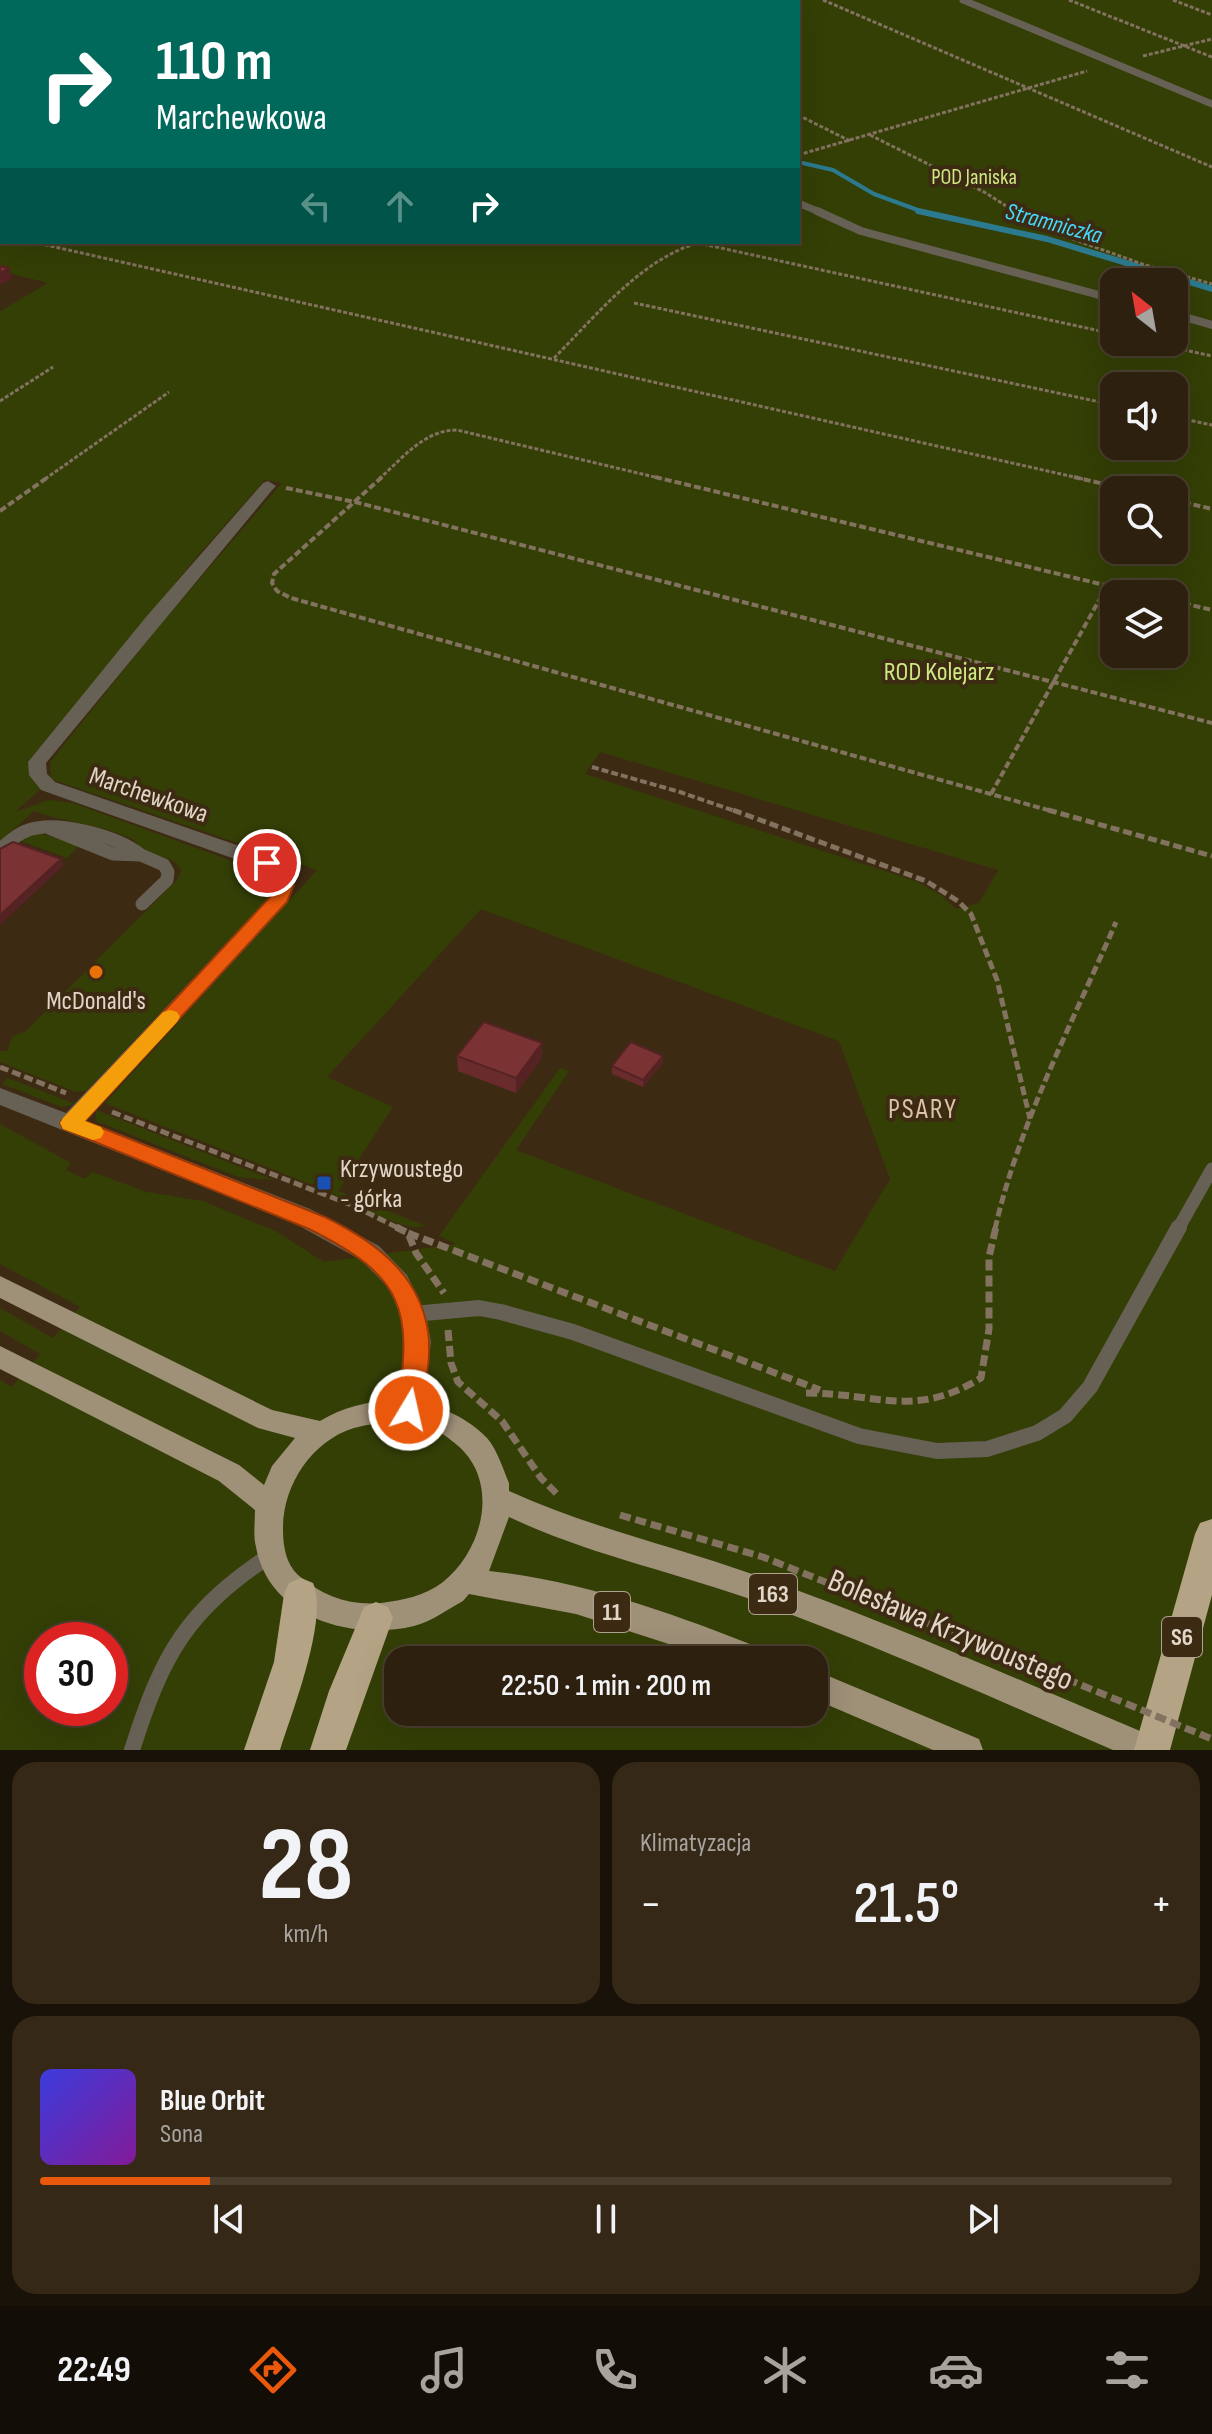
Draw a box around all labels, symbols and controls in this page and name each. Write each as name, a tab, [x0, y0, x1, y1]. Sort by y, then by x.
text: 110 m	[156, 29, 272, 96]
icon: right	[24, 32, 128, 136]
text: Marchewkowa	[156, 97, 327, 140]
park label: POD Janiska	[931, 164, 1017, 191]
icon: left	[294, 184, 338, 228]
icon: ahead	[378, 184, 422, 228]
icon: right	[462, 184, 506, 228]
water label: Stramniczka	[1002, 197, 1106, 250]
north arrow	[1100, 268, 1188, 356]
map controls	[1100, 268, 1188, 668]
button: sound	[1100, 372, 1188, 460]
button: search	[1100, 476, 1188, 564]
button: layers	[1100, 580, 1188, 668]
park label: ROD Kolejarz	[884, 657, 994, 688]
street label: Marchewkowa	[85, 761, 212, 830]
pin	[233, 829, 301, 897]
icon: arrive	[245, 841, 289, 885]
marker: McDonald's	[87, 963, 105, 981]
place label: McDonald's	[46, 986, 146, 1017]
district label: PSARY	[888, 1093, 958, 1126]
place label: Krzywoustego - górka	[340, 1154, 463, 1215]
marker: Krzywoustego - górka	[315, 1174, 333, 1192]
position arrow	[367, 1368, 451, 1452]
street label: Bolesława Krzywoustego	[822, 1561, 1079, 1700]
road number: 163	[749, 1574, 797, 1614]
road number: 11	[594, 1592, 630, 1632]
road number: S6	[1162, 1617, 1202, 1657]
speed limit sign: 30	[24, 1622, 128, 1726]
text: 22:50 · 1 min · 200 m	[501, 1668, 711, 1704]
text: 28	[259, 1804, 353, 1929]
text: Klimatyzacja	[640, 1828, 751, 1859]
text: 21.5°	[853, 1868, 959, 1940]
text: −	[640, 1878, 662, 1931]
text: +	[1150, 1878, 1172, 1931]
text: km/h	[284, 1919, 328, 1950]
text: Blue Orbit	[160, 2083, 265, 2119]
text: Sona	[160, 2119, 203, 2150]
icon: previous	[207, 2197, 251, 2241]
icon: pause	[584, 2197, 628, 2241]
icon: next	[961, 2197, 1005, 2241]
icon: directions	[245, 2342, 301, 2398]
icon: music	[416, 2342, 472, 2398]
icon: phone	[587, 2342, 643, 2398]
icon: climate	[757, 2342, 813, 2398]
icon: car	[928, 2342, 984, 2398]
icon: filters	[1099, 2342, 1155, 2398]
text: 22:49	[57, 2349, 131, 2392]

